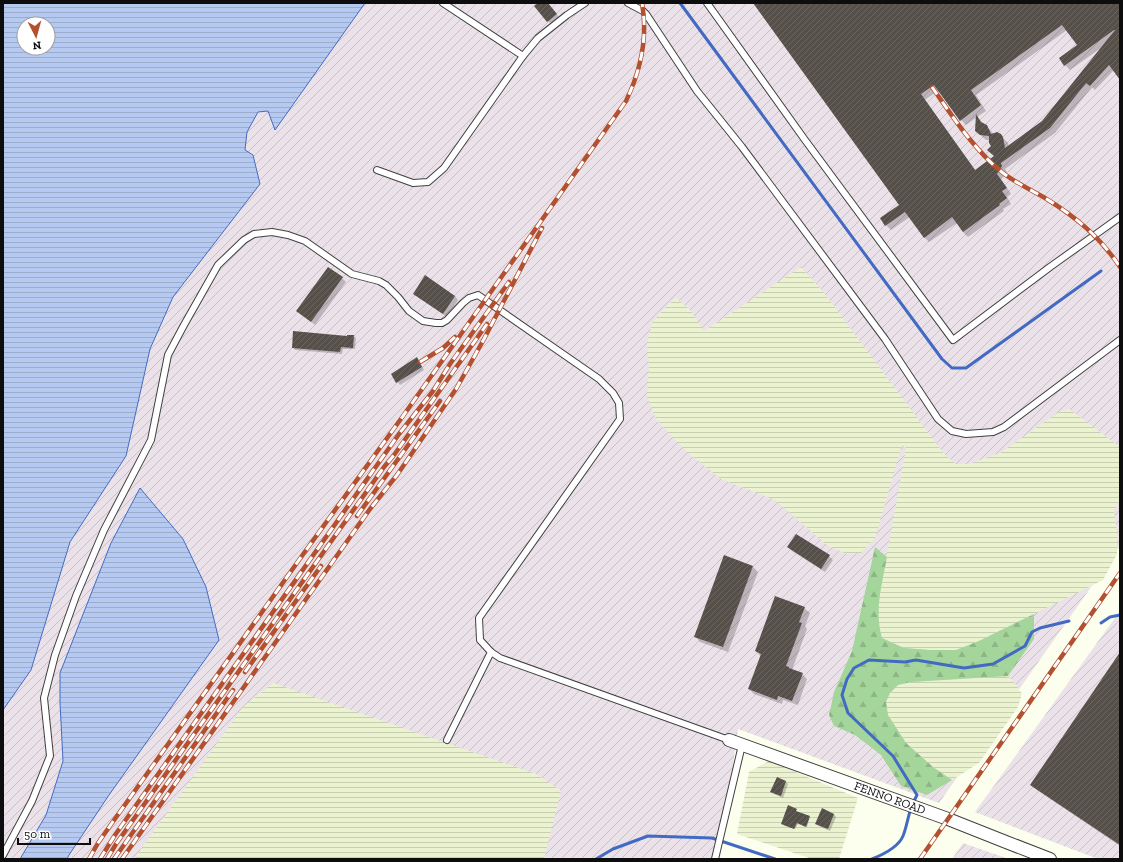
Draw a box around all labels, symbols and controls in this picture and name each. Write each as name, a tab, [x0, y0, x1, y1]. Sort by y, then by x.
north arrow	[16, 16, 56, 56]
text: N	[32, 39, 42, 52]
street label: FENNO ROAD	[852, 779, 927, 817]
scale bar	[18, 820, 90, 846]
text: 50 m	[24, 827, 51, 841]

